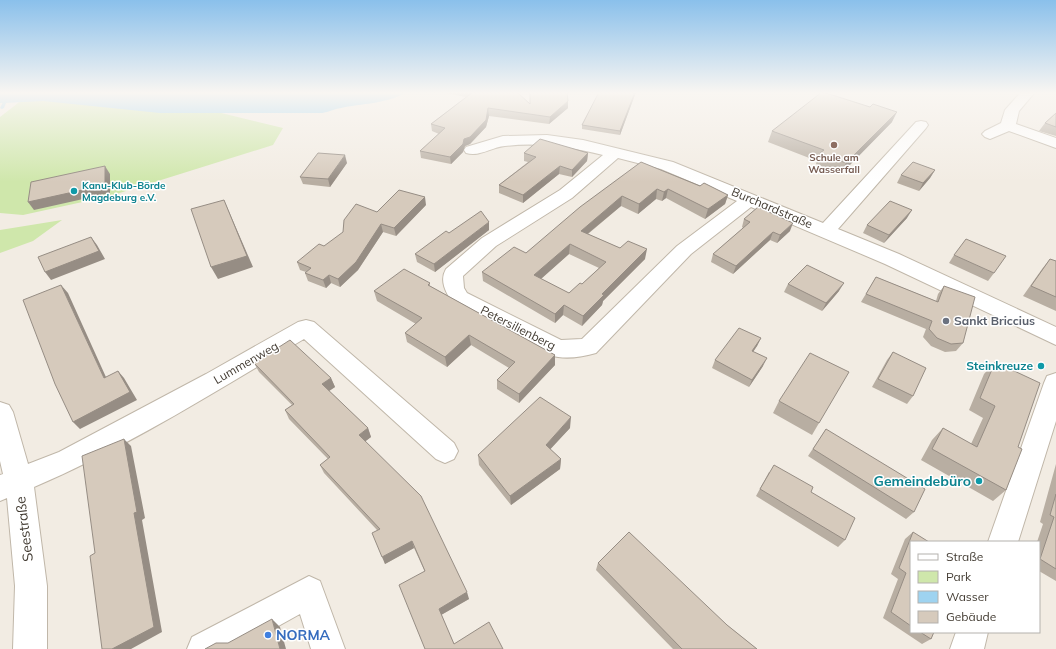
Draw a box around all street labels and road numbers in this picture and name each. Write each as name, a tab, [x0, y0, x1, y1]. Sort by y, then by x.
street label: Burchardstraße	[729, 184, 815, 231]
street label: Petersilienberg	[478, 302, 558, 353]
street label: Lummenweg	[211, 338, 281, 387]
street label: Seestraße	[11, 495, 37, 563]

